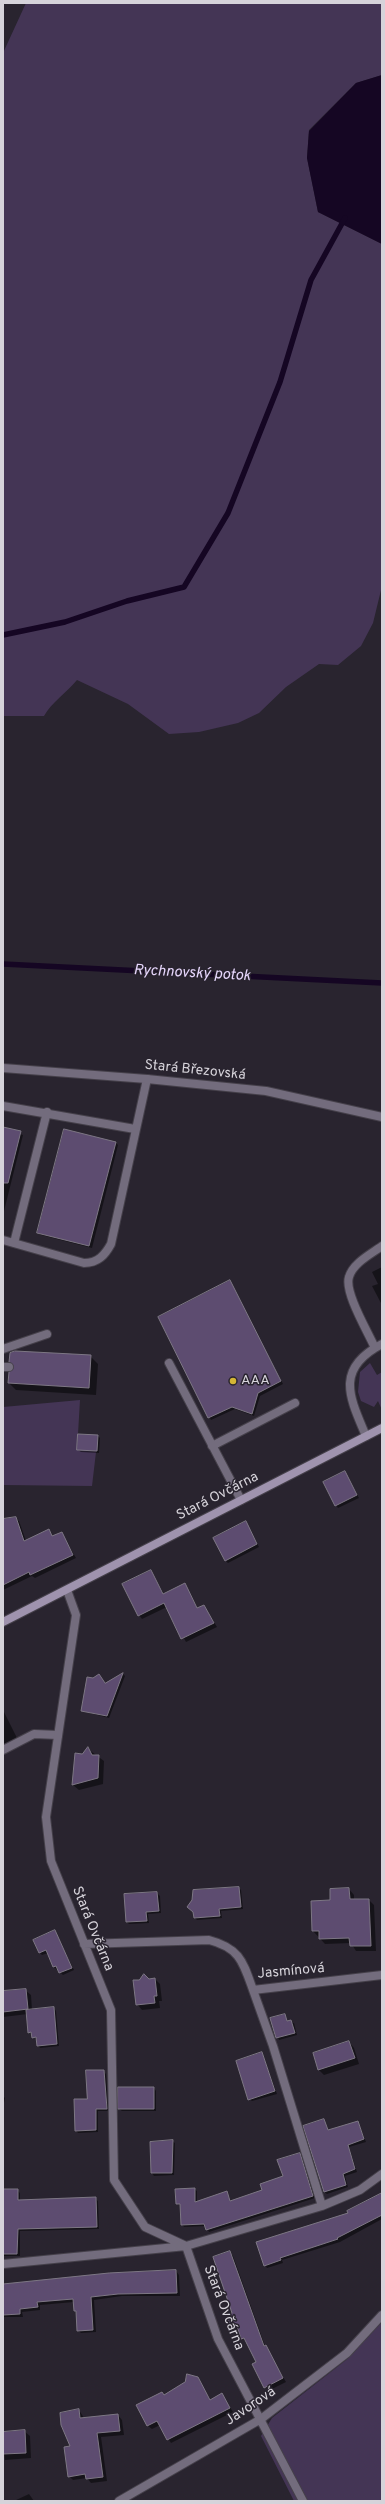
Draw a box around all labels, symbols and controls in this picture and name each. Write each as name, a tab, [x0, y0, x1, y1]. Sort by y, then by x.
water label: Rychnovský potok	[133, 962, 251, 986]
street label: Stará Březovská	[144, 1057, 246, 1085]
place label: AAA	[241, 1373, 270, 1389]
marker: AAA	[228, 1376, 238, 1386]
street label: Stará Ovčárna	[174, 1469, 262, 1525]
street label: Stará Ovčárna	[67, 1884, 117, 1974]
street label: Jasmínová	[257, 1961, 325, 1983]
street label: Stará Ovčárna	[199, 2263, 247, 2353]
street label: Javorová	[223, 2384, 279, 2430]

